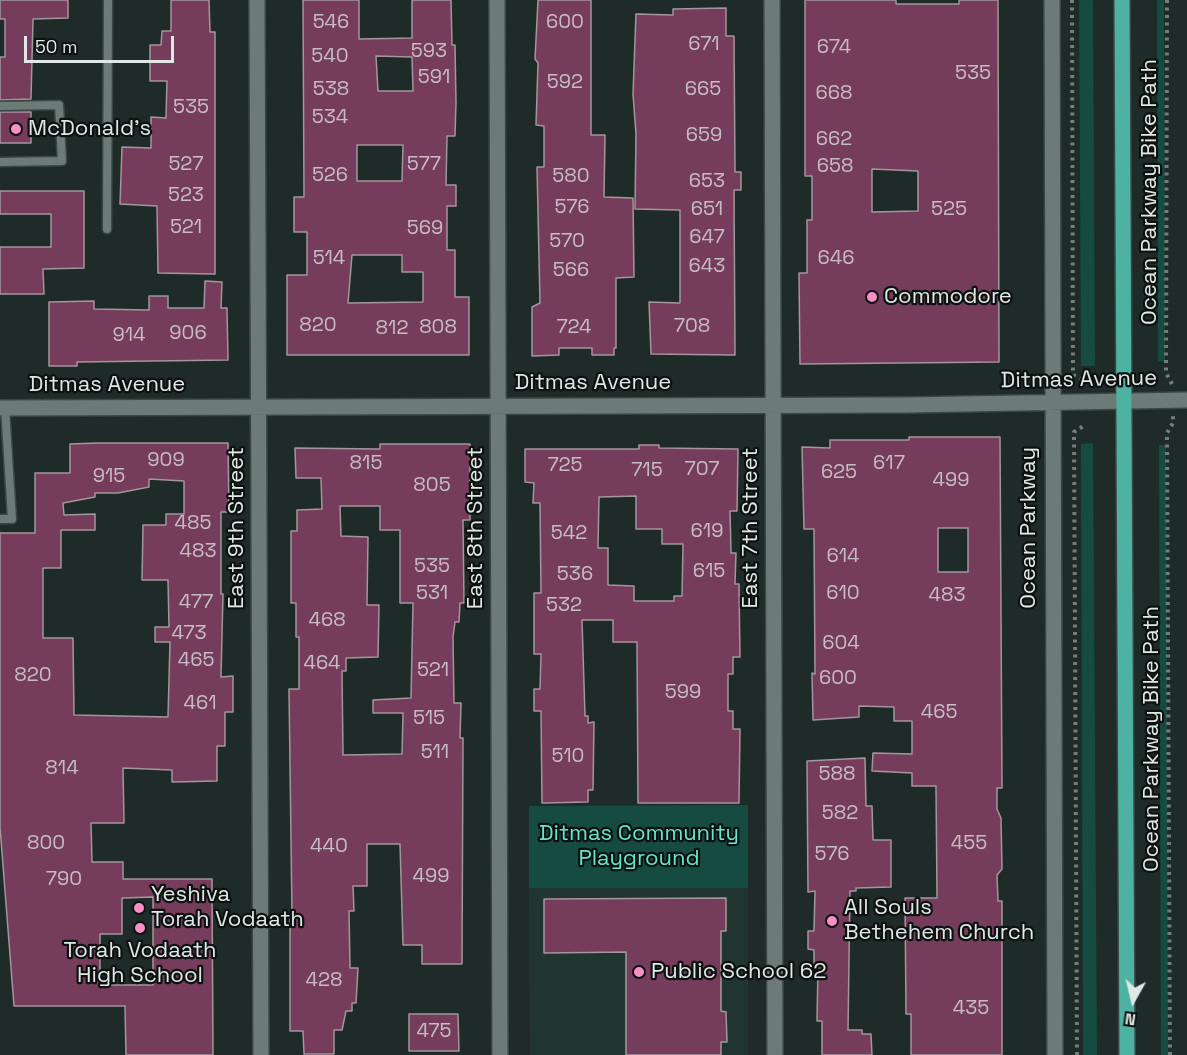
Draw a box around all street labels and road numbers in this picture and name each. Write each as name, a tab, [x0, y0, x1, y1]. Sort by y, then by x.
street label: Ocean Parkway Bike Path	[1137, 59, 1163, 325]
street label: Ditmas Avenue	[1001, 365, 1157, 395]
street label: Ditmas Avenue	[515, 370, 671, 396]
street label: Ditmas Avenue	[29, 372, 185, 398]
street label: East 9th Street	[224, 447, 250, 609]
street label: East 8th Street	[463, 447, 489, 609]
street label: Ocean Parkway	[1016, 447, 1042, 609]
street label: East 7th Street	[738, 448, 764, 608]
street label: Ocean Parkway Bike Path	[1139, 606, 1165, 872]

